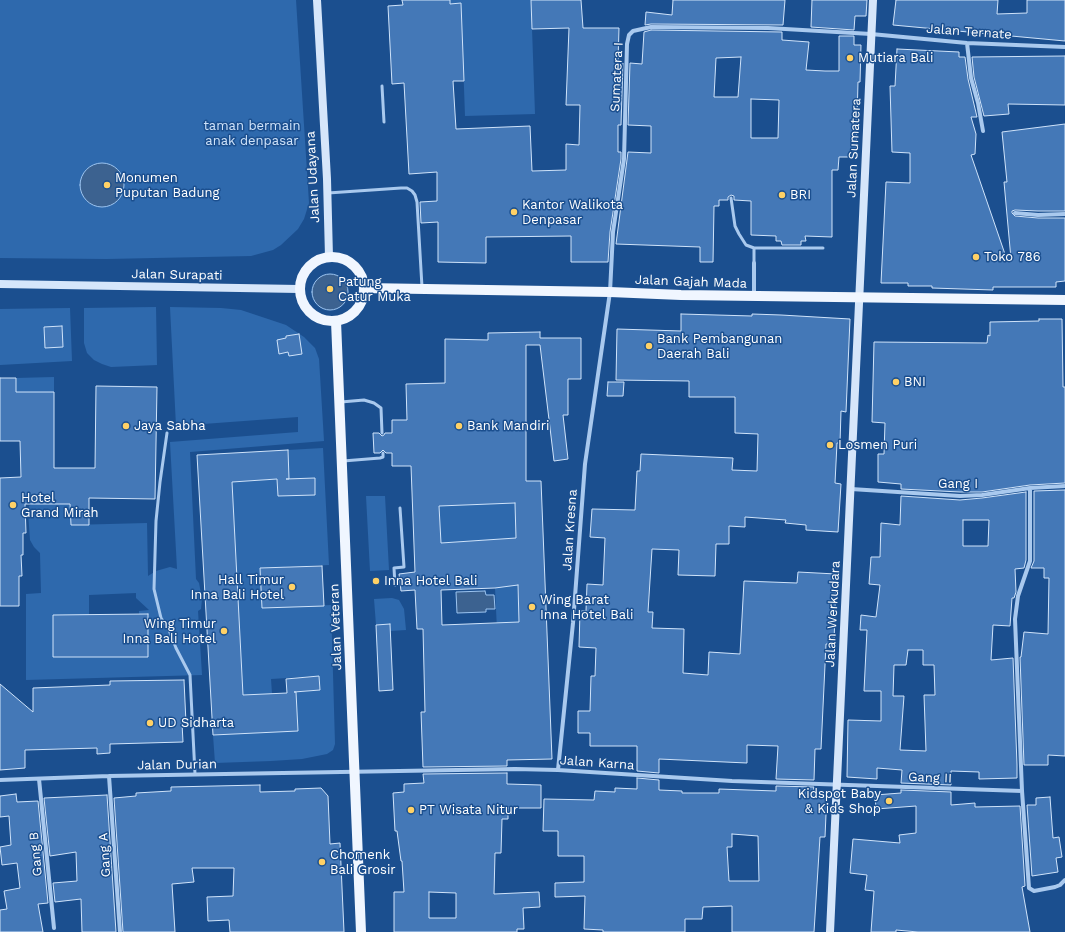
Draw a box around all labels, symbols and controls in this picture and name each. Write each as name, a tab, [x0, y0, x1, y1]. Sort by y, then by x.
street label: Jalan Ternate	[926, 21, 1012, 43]
street label: Sumatera I	[607, 42, 627, 112]
place label: Mutiara Bali	[858, 50, 933, 66]
marker: Mutiara Bali	[845, 53, 855, 63]
street label: Jalan Sumatera	[844, 98, 864, 198]
park label: taman bermain anak denpasar	[203, 118, 301, 149]
street label: Jalan Udayana	[303, 131, 323, 223]
place label: Monumen Puputan Badung	[115, 170, 219, 201]
marker: Monumen Puputan Badung	[102, 180, 112, 190]
place label: BRI	[790, 187, 811, 203]
marker: BRI	[777, 190, 787, 200]
place label: Kantor Walikota Denpasar	[522, 197, 623, 228]
marker: Kantor Walikota Denpasar	[509, 207, 519, 217]
place label: Toko 786	[984, 249, 1041, 265]
marker: Toko 786	[971, 252, 981, 262]
street label: Jalan Surapati	[131, 266, 223, 284]
street label: Jalan Gajah Mada	[635, 272, 747, 292]
place label: Patung Catur Muka	[338, 274, 411, 305]
marker: Patung Catur Muka	[325, 284, 335, 294]
place label: Bank Pembangunan Daerah Bali	[657, 331, 782, 362]
marker: Bank Pembangunan Daerah Bali	[644, 341, 654, 351]
place label: BNI	[904, 374, 926, 390]
marker: BNI	[891, 377, 901, 387]
place label: Jaya Sabha	[134, 418, 206, 434]
place label: Bank Mandiri	[467, 418, 549, 434]
marker: Jaya Sabha	[121, 421, 131, 431]
marker: Bank Mandiri	[454, 421, 464, 431]
place label: Losmen Puri	[838, 437, 917, 453]
marker: Losmen Puri	[825, 440, 835, 450]
street label: Gang I	[938, 476, 978, 492]
street label: Jalan Kresna	[559, 489, 581, 571]
place label: Hotel Grand Mirah	[21, 490, 99, 521]
marker: Hotel Grand Mirah	[8, 500, 18, 510]
street label: Jalan Werkudara	[822, 560, 844, 668]
place label: Hall Timur Inna Bali Hotel	[191, 572, 284, 603]
place label: Inna Hotel Bali	[384, 573, 477, 589]
marker: Inna Hotel Bali	[371, 576, 381, 586]
marker: Hall Timur Inna Bali Hotel	[287, 582, 297, 592]
street label: Jalan Veteran	[327, 583, 345, 671]
place label: Wing Barat Inna Hotel Bali	[540, 592, 633, 623]
marker: Wing Barat Inna Hotel Bali	[527, 602, 537, 612]
place label: Wing Timur Inna Bali Hotel	[123, 616, 216, 647]
marker: Wing Timur Inna Bali Hotel	[219, 626, 229, 636]
place label: UD Sidharta	[158, 715, 234, 731]
marker: UD Sidharta	[145, 718, 155, 728]
street label: Jalan Karna	[559, 753, 635, 773]
street label: Jalan Durian	[137, 757, 217, 773]
street label: Gang II	[908, 769, 952, 787]
place label: Kidspot Baby & Kids Shop	[798, 786, 881, 817]
marker: Kidspot Baby & Kids Shop	[884, 796, 894, 806]
place label: PT Wisata Nitur	[419, 802, 518, 818]
marker: PT Wisata Nitur	[406, 805, 416, 815]
street label: Gang B	[26, 831, 46, 877]
street label: Gang A	[96, 832, 114, 878]
place label: Chomenk Bali Grosir	[330, 847, 396, 878]
marker: Chomenk Bali Grosir	[317, 857, 327, 867]

